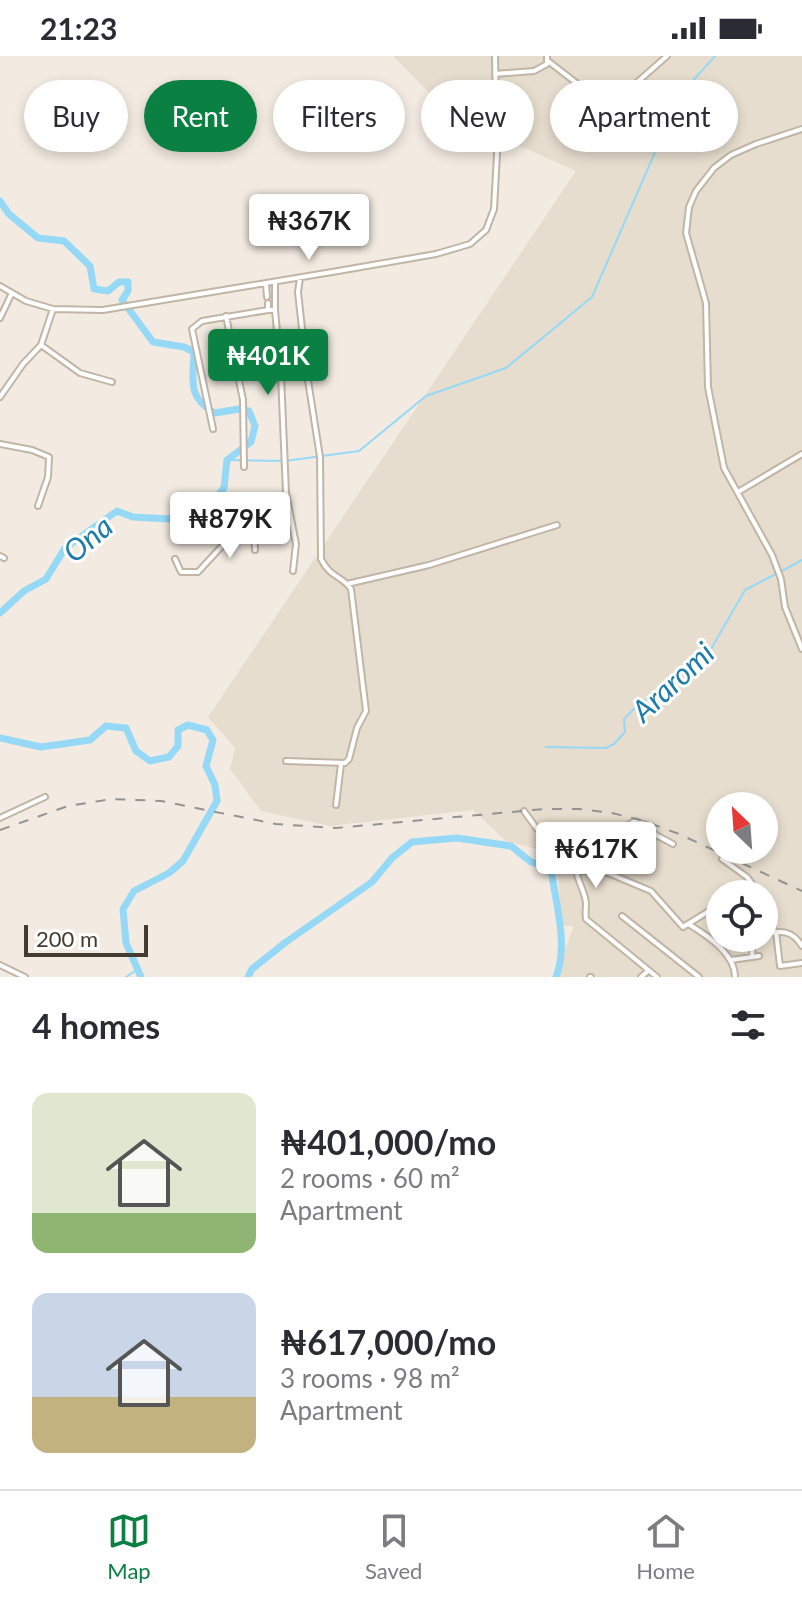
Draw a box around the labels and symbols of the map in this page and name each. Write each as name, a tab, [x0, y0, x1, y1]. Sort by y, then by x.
pin: ₦367K	[253, 194, 365, 262]
pin: ₦401K	[212, 329, 324, 397]
pin: ₦879K	[174, 492, 286, 560]
water label: Ona	[55, 507, 119, 569]
water label: Araromi	[623, 634, 721, 729]
north arrow	[706, 792, 778, 864]
pin: ₦617K	[540, 822, 652, 890]
scale bar	[24, 921, 148, 957]

